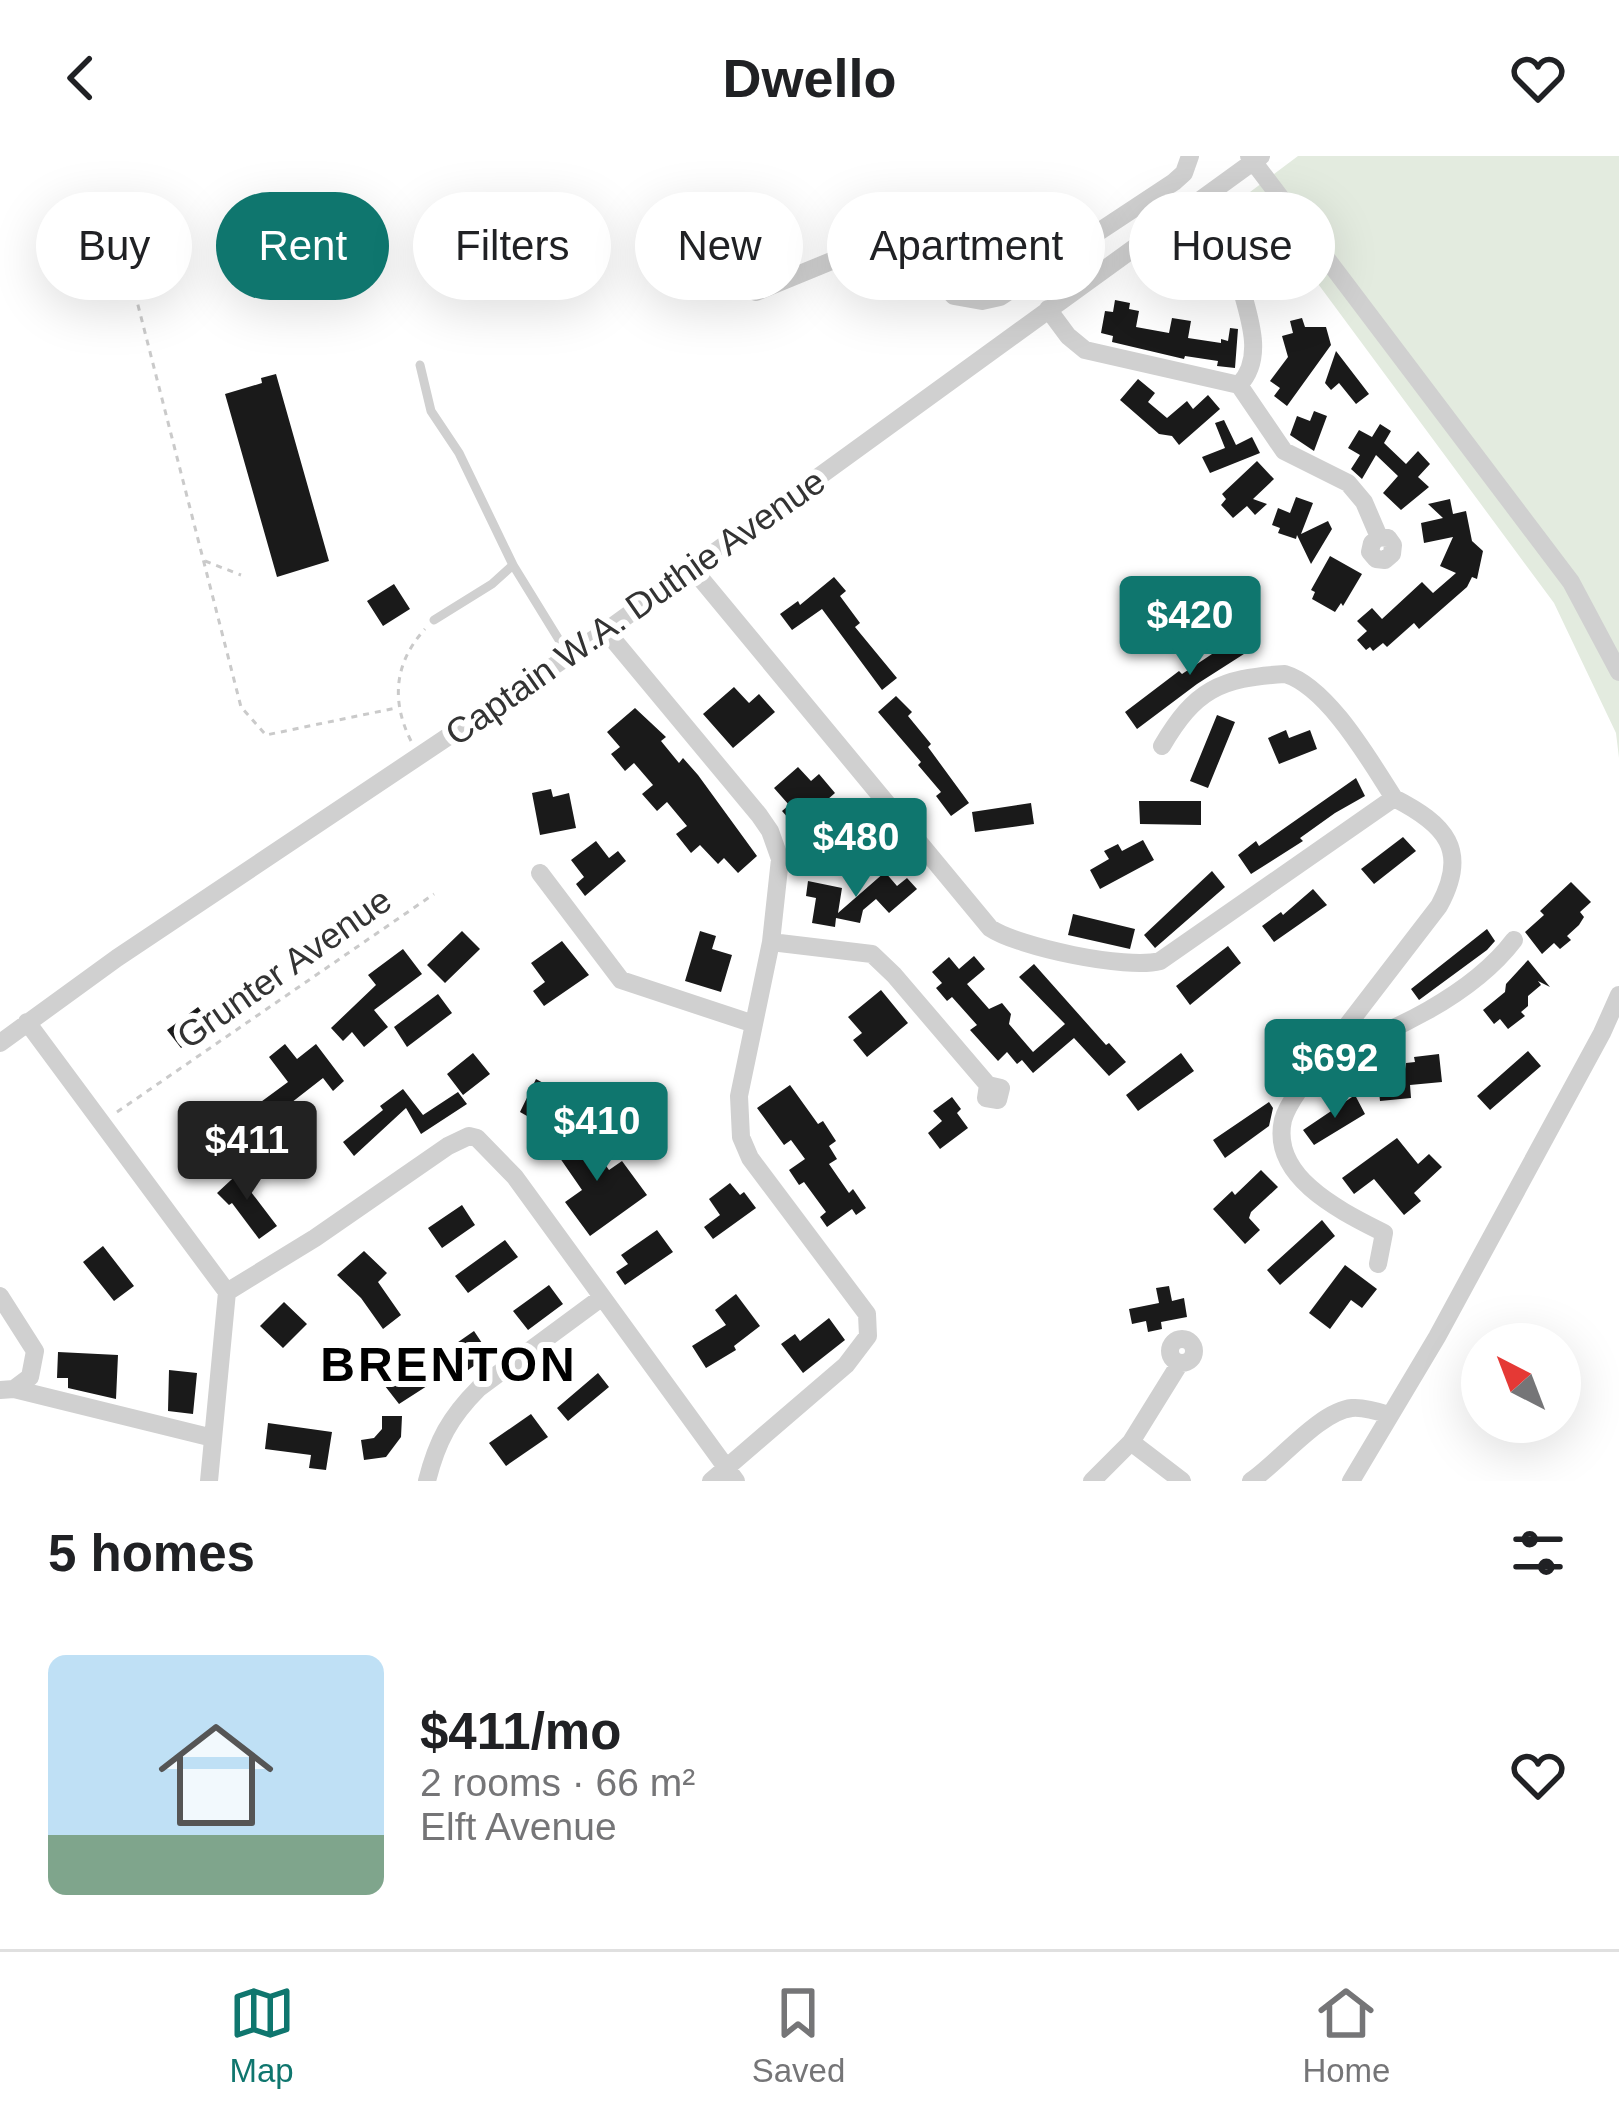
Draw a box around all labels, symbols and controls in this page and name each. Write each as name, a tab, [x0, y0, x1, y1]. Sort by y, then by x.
icon: back	[48, 45, 114, 111]
icon: heart	[1505, 45, 1571, 111]
text: Dwello	[722, 48, 897, 108]
chip: Buy	[36, 192, 192, 300]
chip: Rent	[216, 192, 389, 300]
chip: Filters	[413, 192, 611, 300]
chip: New	[635, 192, 803, 300]
chip: Apartment	[827, 192, 1105, 300]
chip: House	[1129, 192, 1335, 300]
street label: Captain W.A. Duthie Avenue	[437, 460, 833, 754]
pin: $420	[1119, 576, 1261, 678]
text: $420	[1147, 593, 1233, 636]
pin: $480	[785, 798, 927, 900]
text: $480	[813, 815, 899, 858]
street label: Grunter Avenue	[169, 879, 399, 1057]
pin: $692	[1264, 1019, 1406, 1121]
text: $692	[1292, 1036, 1378, 1079]
pin: $410	[526, 1082, 668, 1184]
text: $410	[554, 1099, 640, 1142]
pin: $411	[176, 1101, 318, 1203]
text: $411	[205, 1118, 289, 1161]
north arrow	[1461, 1323, 1581, 1443]
map controls	[1461, 1323, 1581, 1443]
district label: BRENTON	[320, 1338, 578, 1391]
icon: filters	[1505, 1520, 1571, 1586]
text: 5 homes	[48, 1525, 255, 1582]
icon: home	[144, 1703, 288, 1847]
text: $411/mo	[420, 1703, 621, 1760]
icon: heart	[1505, 1742, 1571, 1808]
text: 2 rooms · 66 m²	[420, 1761, 695, 1804]
text: Elft Avenue	[420, 1805, 617, 1848]
tab: Map	[229, 1980, 295, 2090]
tab: Saved	[752, 1980, 845, 2090]
tab: Home	[1302, 1980, 1390, 2090]

